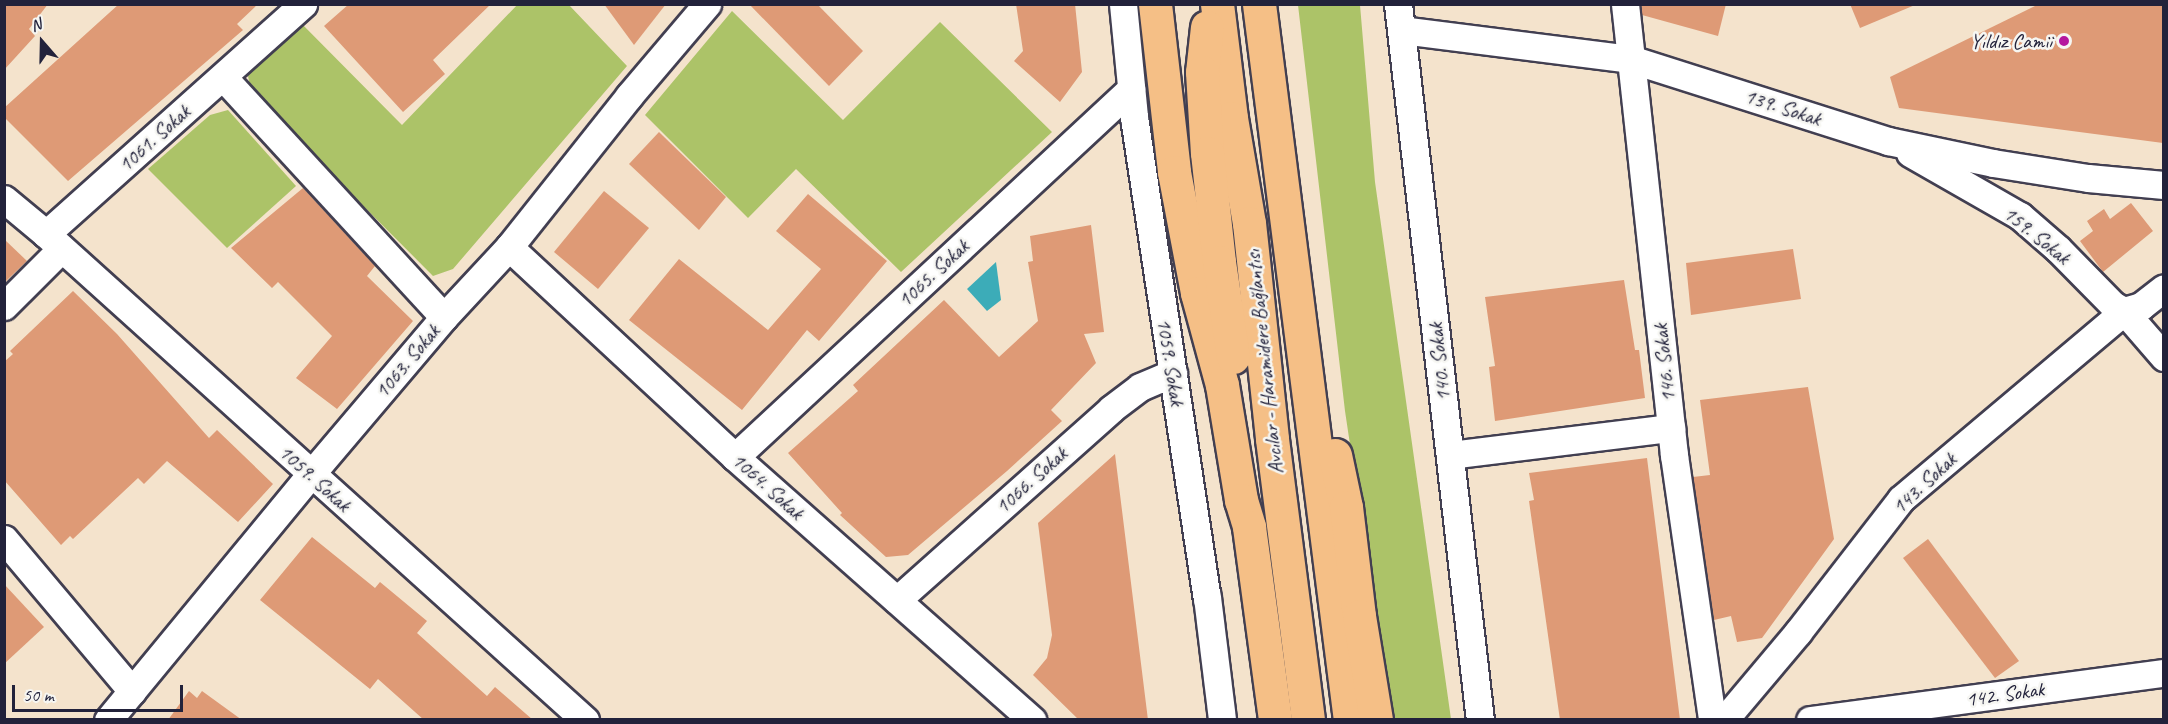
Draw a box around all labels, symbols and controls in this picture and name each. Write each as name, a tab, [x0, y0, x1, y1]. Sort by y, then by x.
north arrow	[12, 12, 72, 72]
text: N	[28, 14, 44, 36]
place label: Yıldız Camii	[1971, 28, 2052, 54]
marker: Yıldız Camii	[2057, 34, 2071, 48]
street label: 139. Sokak	[1742, 83, 1824, 131]
street label: 1061. Sokak	[113, 99, 195, 177]
street label: 159. Sokak	[1998, 200, 2076, 270]
street label: 1065. Sokak	[892, 234, 974, 312]
street label: Avcılar - Haramidere Bağlantısı	[1240, 248, 1288, 476]
street label: 1059. Sokak	[1152, 316, 1190, 408]
street label: 1063. Sokak	[369, 319, 445, 403]
street label: 140. Sokak	[1422, 322, 1456, 402]
street label: 146. Sokak	[1647, 323, 1681, 403]
street label: 1059. Sokak	[274, 439, 356, 517]
street label: 1066. Sokak	[990, 441, 1072, 519]
street label: 1064. Sokak	[727, 447, 809, 525]
street label: 143. Sokak	[1887, 447, 1961, 519]
scale bar	[15, 673, 186, 711]
street label: 142. Sokak	[1964, 676, 2046, 712]
text: 50 m	[23, 684, 54, 706]

